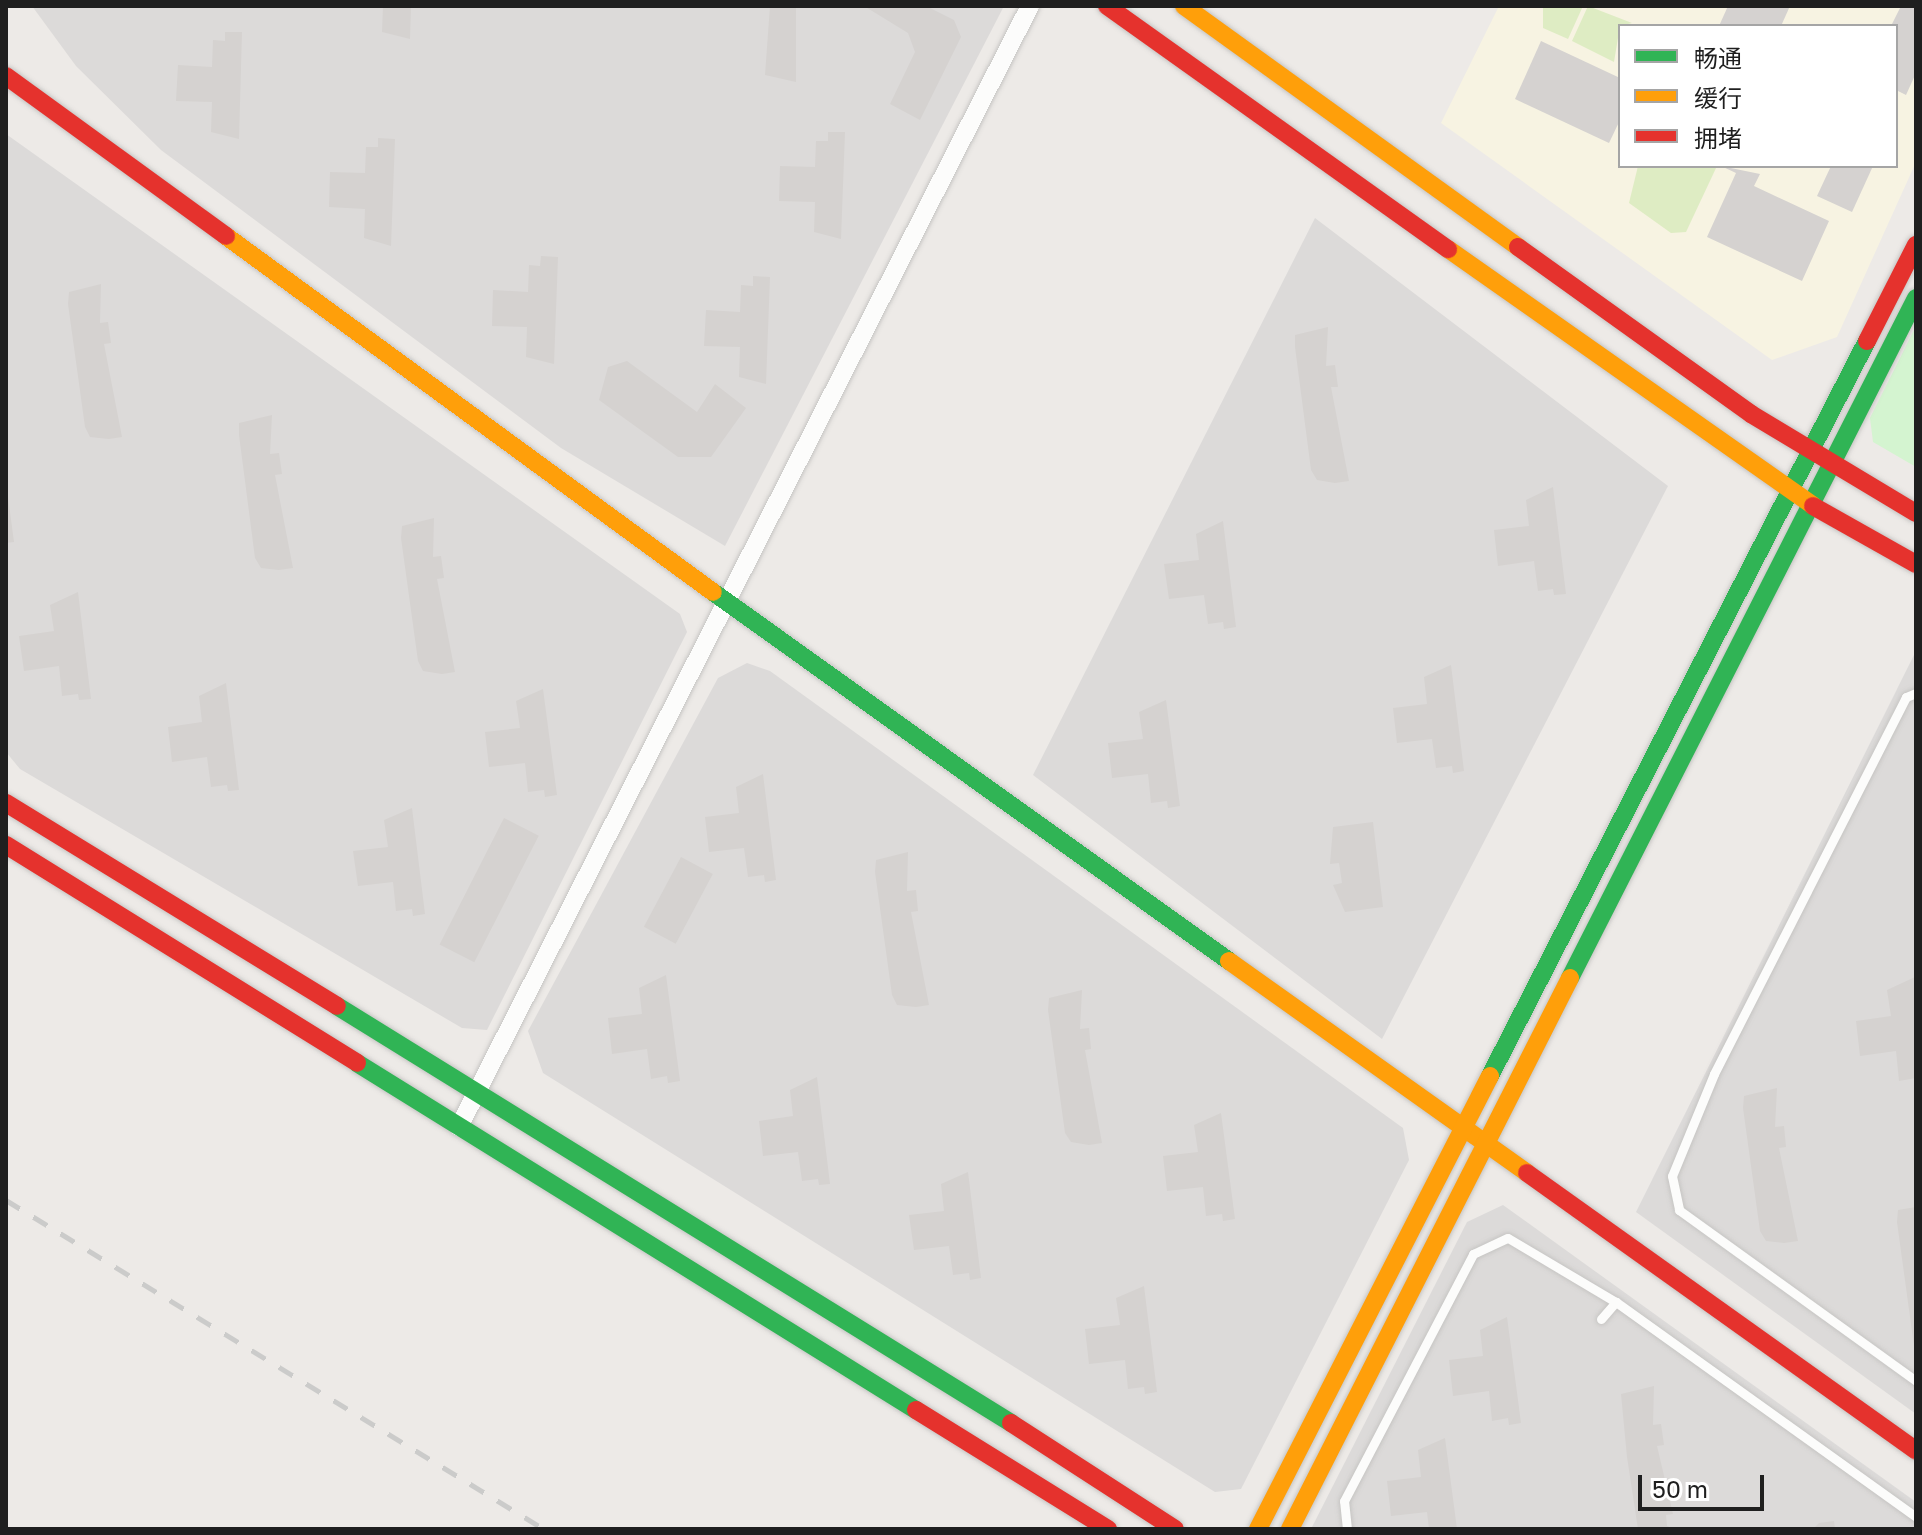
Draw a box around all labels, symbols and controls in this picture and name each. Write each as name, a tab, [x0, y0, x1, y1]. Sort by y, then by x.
legend	[1618, 24, 1898, 168]
text: 畅通	[1694, 43, 1742, 72]
text: 缓行	[1694, 83, 1742, 112]
text: 拥堵	[1694, 123, 1742, 152]
scale bar	[1642, 1459, 1768, 1509]
text: 50 m	[1652, 1474, 1708, 1503]

